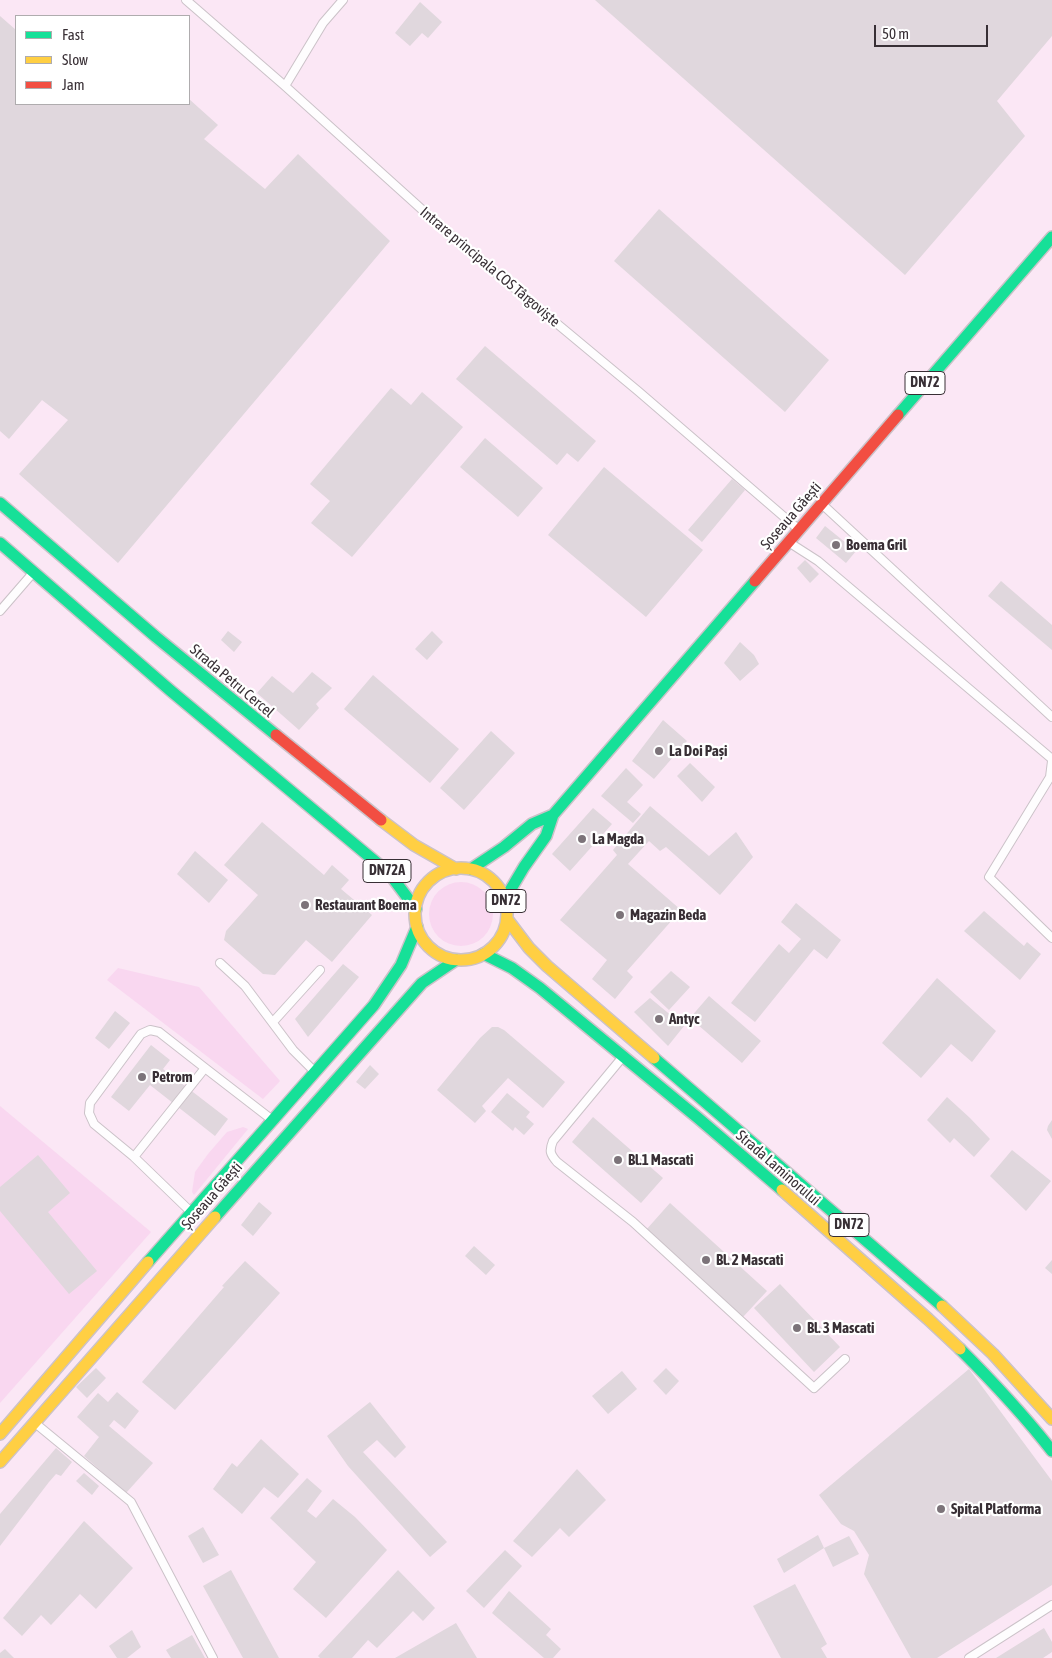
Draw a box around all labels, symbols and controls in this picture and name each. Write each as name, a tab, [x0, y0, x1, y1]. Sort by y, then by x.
legend	[15, 15, 190, 105]
scale bar	[877, 15, 991, 47]
text: 50 m	[882, 25, 909, 42]
text: Fast	[62, 26, 84, 43]
text: Slow	[62, 51, 88, 68]
text: Jam	[62, 76, 85, 93]
street label: Intrare principala COS Târgoviște	[416, 203, 564, 331]
road number: DN72	[905, 372, 945, 394]
street label: Șoseaua Găești	[757, 479, 825, 553]
place label: Boema Gril	[846, 536, 907, 554]
marker: Boema Gril	[830, 539, 842, 551]
street label: Strada Petru Cercel	[186, 641, 278, 721]
place label: La Doi Pași	[669, 742, 728, 760]
marker: La Doi Pași	[653, 745, 665, 757]
place label: La Magda	[592, 830, 644, 848]
marker: La Magda	[576, 833, 588, 845]
road number: DN72A	[363, 859, 411, 882]
road number: DN72	[486, 889, 526, 912]
place label: Restaurant Boema	[315, 896, 417, 914]
marker: Restaurant Boema	[299, 899, 311, 911]
place label: Magazin Beda	[630, 906, 706, 924]
marker: Magazin Beda	[614, 909, 626, 921]
place label: Antyc	[669, 1010, 700, 1028]
marker: Antyc	[653, 1013, 665, 1025]
place label: Petrom	[152, 1068, 193, 1086]
marker: Petrom	[136, 1071, 148, 1083]
street label: Strada Laminorului	[732, 1127, 824, 1209]
place label: Bl.1 Mascati	[628, 1151, 693, 1169]
marker: Bl.1 Mascati	[612, 1154, 624, 1166]
street label: Șoseaua Găești	[178, 1159, 246, 1233]
road number: DN72	[829, 1214, 869, 1236]
place label: Bl. 2 Mascati	[716, 1251, 784, 1269]
marker: Bl. 2 Mascati	[700, 1254, 712, 1266]
place label: Bl. 3 Mascati	[807, 1319, 875, 1337]
marker: Bl. 3 Mascati	[791, 1322, 803, 1334]
place label: Spital Platforma	[951, 1500, 1041, 1518]
marker: Spital Platforma	[935, 1503, 947, 1515]

